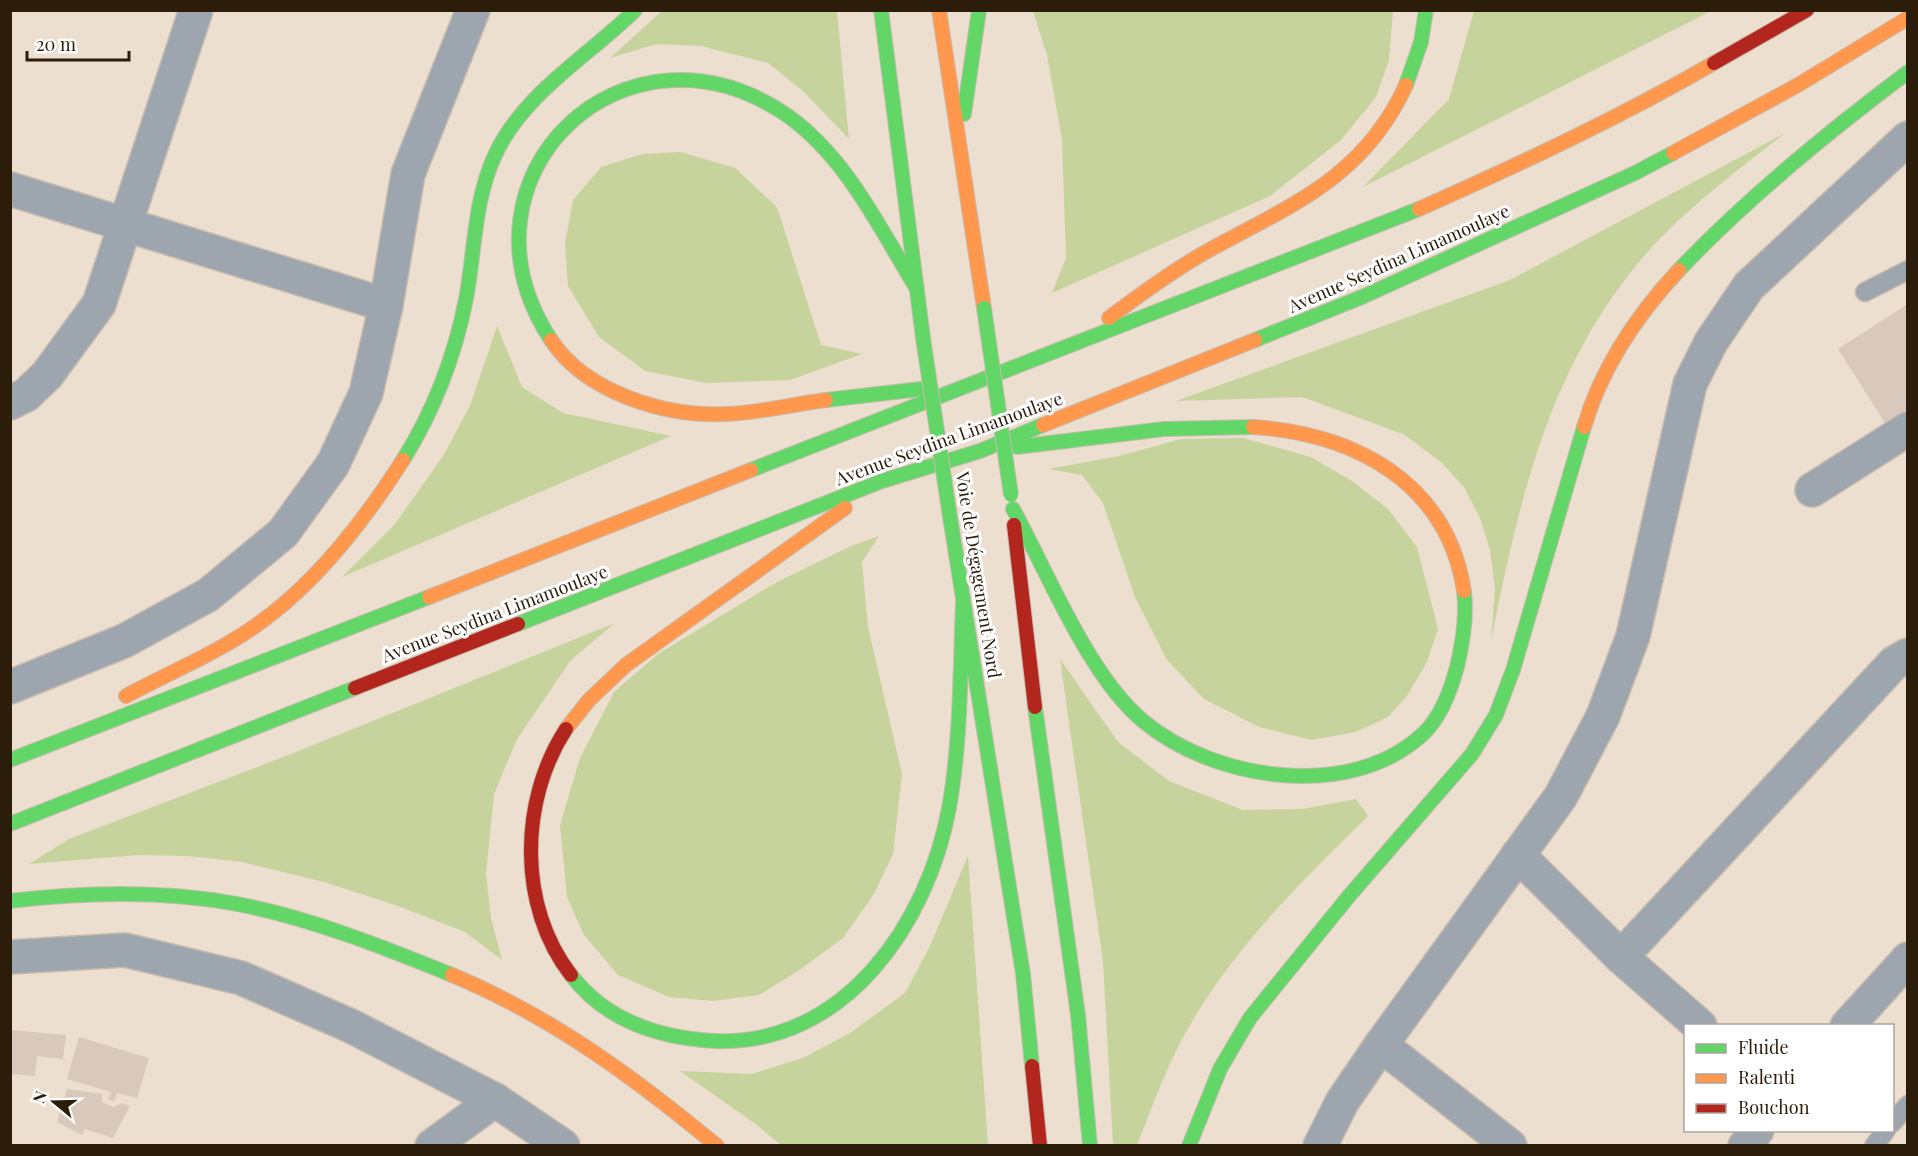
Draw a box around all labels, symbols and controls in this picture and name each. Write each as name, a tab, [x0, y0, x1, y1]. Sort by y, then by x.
scale bar	[27, 24, 129, 62]
text: 20 m	[36, 32, 76, 56]
street label: Avenue Seydina Limamoulaye	[1283, 198, 1513, 318]
street label: Avenue Seydina Limamoulaye	[831, 386, 1066, 491]
street label: Voie de Dégagement Nord	[951, 469, 1007, 680]
street label: Avenue Seydina Limamoulaye	[377, 559, 611, 668]
legend	[1684, 1024, 1894, 1132]
text: Fluide	[1738, 1035, 1789, 1059]
text: Ralenti	[1738, 1065, 1795, 1089]
north arrow	[24, 1072, 84, 1132]
text: N	[28, 1088, 51, 1106]
text: Bouchon	[1738, 1095, 1810, 1119]

